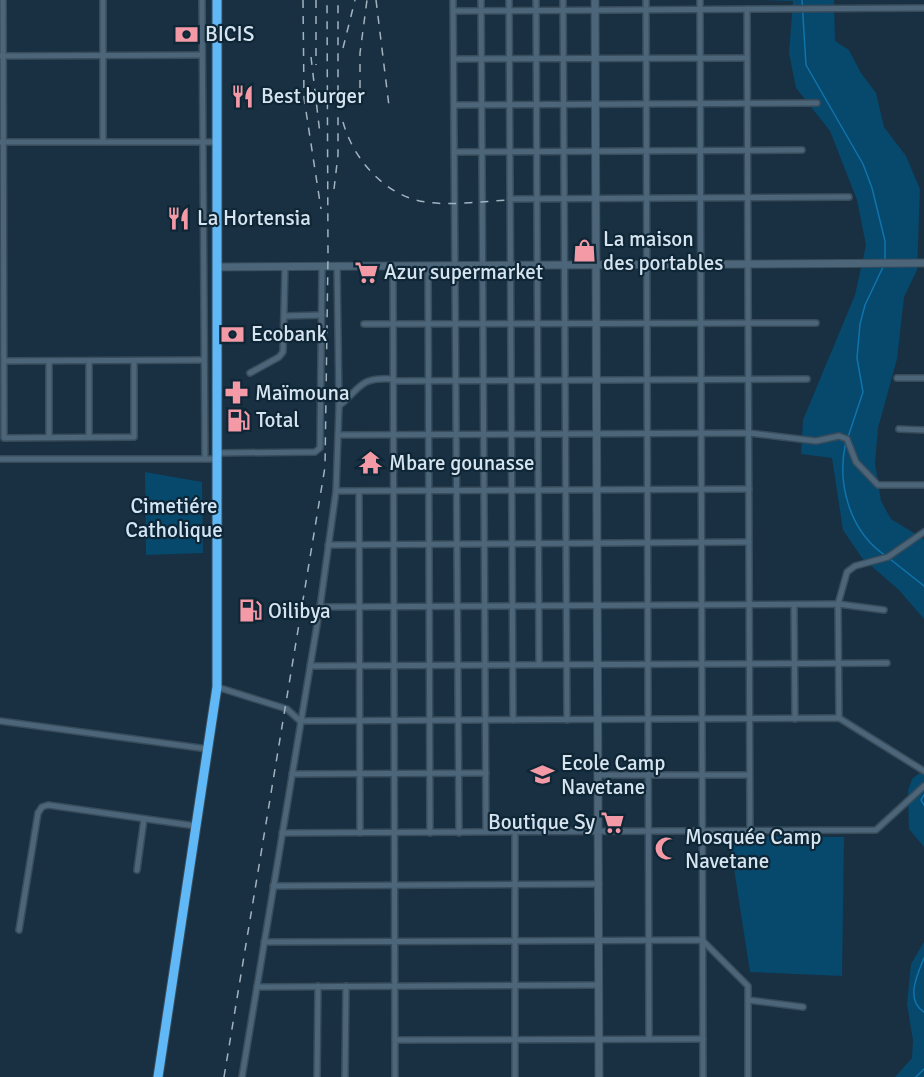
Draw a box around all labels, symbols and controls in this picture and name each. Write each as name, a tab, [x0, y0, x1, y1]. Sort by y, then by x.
bank icon: BICIS	[174, 21, 200, 47]
place label: BICIS	[205, 21, 254, 47]
restaurant icon: Best burger	[230, 83, 256, 109]
place label: Best burger	[261, 83, 365, 109]
restaurant icon: La Hortensia	[166, 205, 192, 231]
place label: La Hortensia	[197, 205, 311, 231]
place label: La maison des portables	[603, 226, 723, 276]
shop icon: La maison des portables	[572, 238, 598, 264]
supermarket icon: Azur supermarket	[353, 259, 379, 285]
place label: Azur supermarket	[384, 259, 543, 285]
bank icon: Ecobank	[220, 321, 246, 347]
place label: Ecobank	[251, 321, 328, 347]
pharmacy icon: Maïmouna	[224, 380, 250, 406]
place label: Maïmouna	[255, 380, 350, 406]
fuel station icon: Total	[225, 407, 251, 433]
place label: Total	[256, 407, 299, 433]
temple icon: Mbare gounasse	[358, 450, 384, 476]
place label: Mbare gounasse	[389, 450, 535, 476]
park label: Cimetiére Catholique	[125, 493, 223, 543]
fuel station icon: Oilibya	[237, 598, 263, 624]
place label: Oilibya	[268, 598, 331, 624]
place label: Ecole Camp Navetane	[561, 750, 665, 800]
school or university icon: Ecole Camp Navetane	[530, 762, 556, 788]
place label: Boutique Sy	[488, 809, 595, 835]
supermarket icon: Boutique Sy	[600, 809, 626, 835]
place label: Mosquée Camp Navetane	[685, 824, 821, 874]
mosque icon: Mosquée Camp Navetane	[654, 836, 680, 862]

